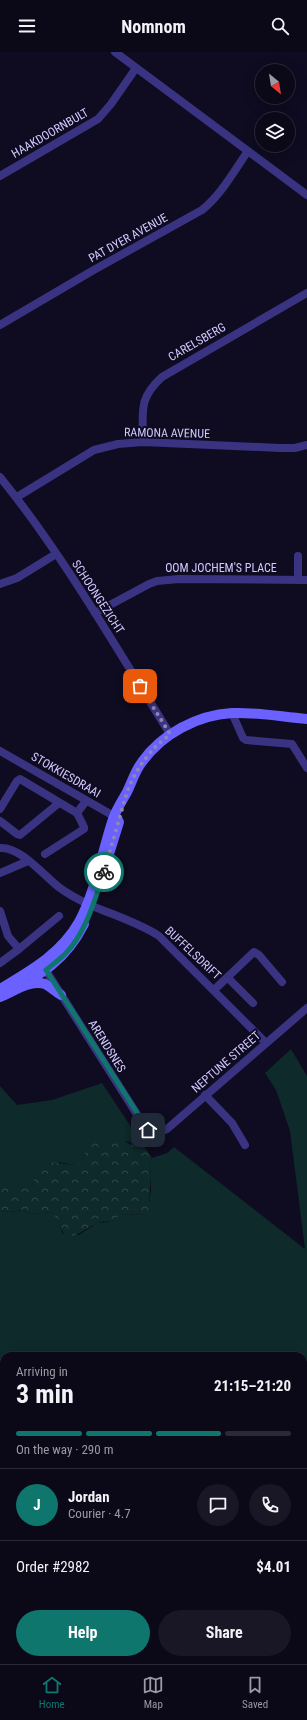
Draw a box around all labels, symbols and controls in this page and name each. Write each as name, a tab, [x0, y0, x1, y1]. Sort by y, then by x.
icon: menu	[16, 15, 38, 37]
icon: search	[269, 15, 291, 37]
text: Nomnom	[121, 16, 186, 37]
north arrow	[255, 64, 295, 104]
map controls	[255, 64, 295, 152]
street label: HAAKDOORNBULT	[9, 105, 91, 161]
button: layers	[255, 112, 295, 152]
street label: PAT DYER AVENUE	[86, 211, 170, 265]
street label: CARELSBERG	[166, 320, 228, 364]
street label: RAMONA AVENUE	[124, 425, 210, 441]
street label: SCHOONGEZICHT	[69, 558, 127, 636]
street label: OOM JOCHEM'S PLACE	[165, 561, 277, 575]
pin	[123, 669, 157, 703]
icon: bag	[129, 675, 151, 697]
street label: STOKKIESDRAAI	[29, 749, 103, 801]
courier	[84, 852, 124, 892]
icon: bike	[93, 861, 115, 883]
street label: BUFFELSDRIFT	[162, 924, 224, 982]
street label: ARENDSNES	[85, 1017, 129, 1075]
street label: NEPTUNE STREET	[189, 1028, 263, 1096]
pin	[131, 1113, 165, 1147]
icon: home	[137, 1119, 159, 1141]
text: Arriving in	[16, 1364, 68, 1379]
text: 21:15–21:20	[214, 1377, 291, 1395]
text: 3 min	[16, 1379, 74, 1409]
text: On the way · 290 m	[16, 1442, 113, 1457]
button: chat	[197, 1484, 239, 1526]
button: phone	[249, 1484, 291, 1526]
text: Jordan	[68, 1488, 110, 1506]
text: J	[33, 1496, 41, 1514]
text: Courier · 4.7	[68, 1506, 131, 1521]
text: Order #2982	[16, 1558, 90, 1576]
text: $4.01	[256, 1558, 291, 1576]
button: Help	[16, 1610, 150, 1656]
button: Share	[158, 1610, 291, 1656]
tab: Home	[39, 1674, 65, 1711]
tab: Map	[142, 1674, 164, 1711]
tab: Saved	[242, 1674, 268, 1711]

